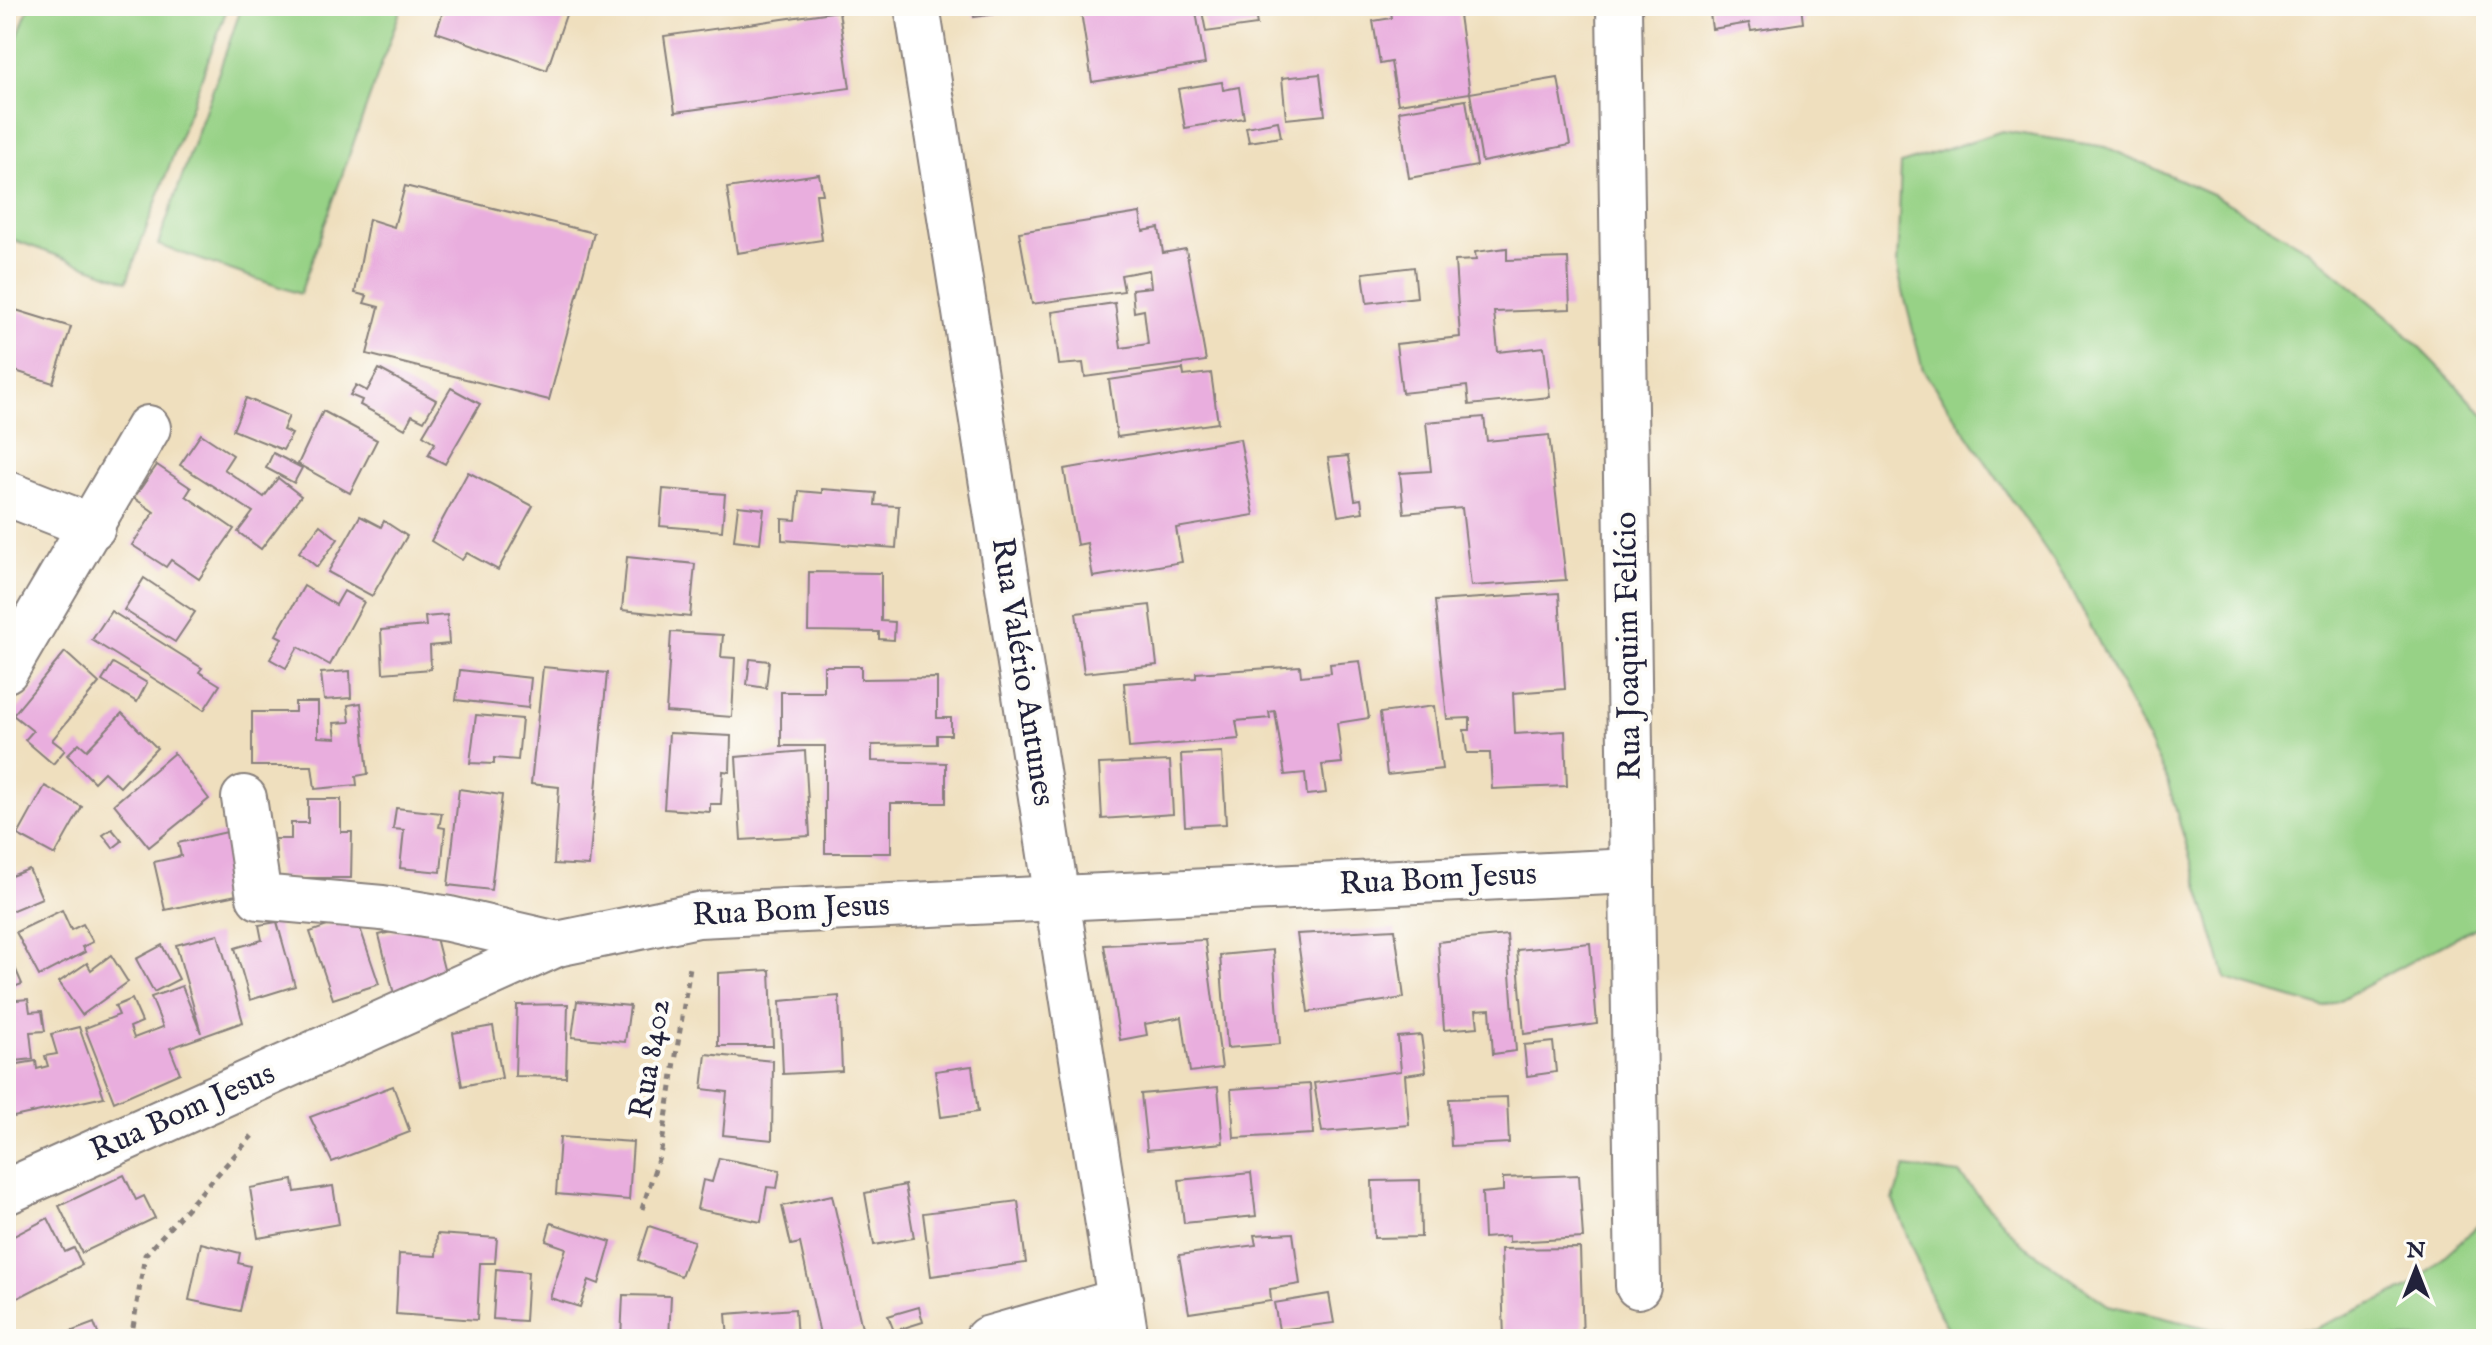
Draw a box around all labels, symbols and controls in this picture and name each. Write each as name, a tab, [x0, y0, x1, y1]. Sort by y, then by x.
street label: Rua Joaquim Felício	[1606, 511, 1652, 781]
street label: Rua Valério Antunes	[981, 535, 1063, 809]
street label: Rua Bom Jesus	[1338, 854, 1538, 906]
street label: Rua Bom Jesus	[691, 885, 891, 937]
street label: Rua 8402	[621, 996, 681, 1122]
street label: Rua Bom Jesus	[84, 1054, 282, 1172]
north arrow	[2376, 1229, 2456, 1309]
text: N	[2405, 1237, 2426, 1265]

